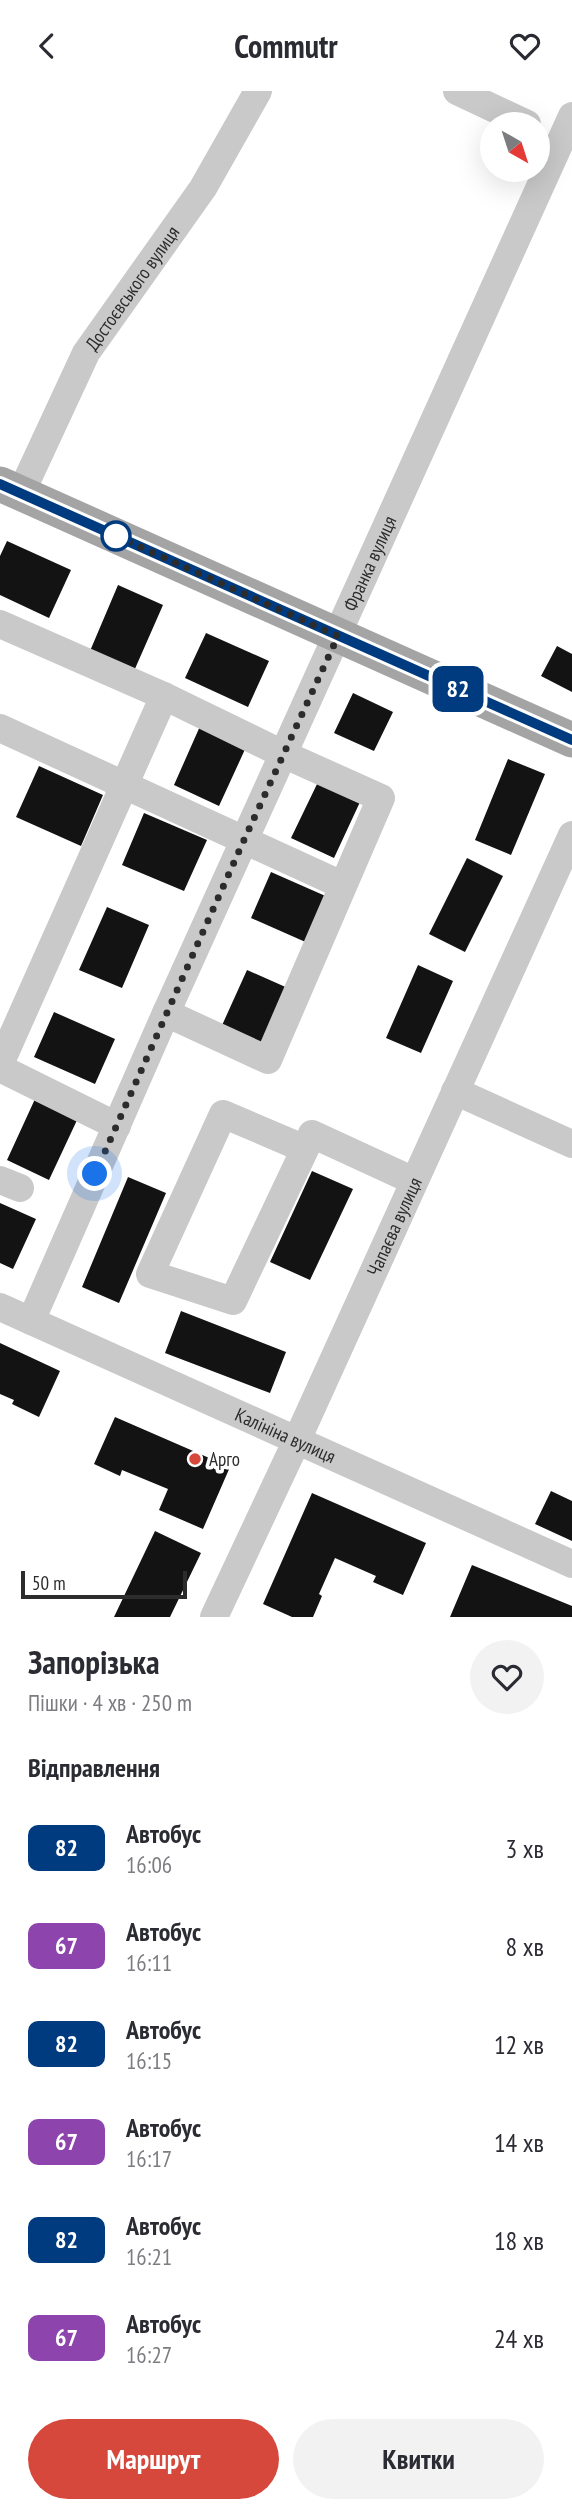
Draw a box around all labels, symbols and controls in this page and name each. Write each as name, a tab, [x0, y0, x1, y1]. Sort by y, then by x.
text: Commutr	[234, 25, 338, 67]
icon: back	[28, 27, 66, 65]
icon: heart	[506, 27, 544, 65]
north arrow	[480, 112, 550, 182]
map controls	[480, 112, 550, 182]
street label: Достоєвського вулиця	[80, 221, 184, 355]
street label: Франка вулиця	[338, 512, 401, 614]
unlabelled marker	[101, 521, 131, 551]
line badge: 82	[426, 666, 490, 712]
text: 82	[447, 673, 469, 704]
your location	[77, 1156, 112, 1191]
street label: Чапаєва вулиця	[361, 1174, 427, 1280]
street label: Калініна вулиця	[232, 1402, 339, 1468]
place label: Арго	[209, 1447, 240, 1471]
marker: Арго	[187, 1451, 203, 1467]
scale bar	[21, 1568, 187, 1600]
text: 50 m	[32, 1571, 66, 1595]
text: Запорізька	[28, 1640, 160, 1683]
button: heart	[470, 1640, 544, 1714]
text: Пішки · 4 хв · 250 m	[28, 1688, 192, 1717]
text: Відправлення	[28, 1751, 160, 1784]
text: Автобус	[126, 1817, 201, 1850]
text: 82	[55, 1832, 78, 1863]
text: 3 хв	[506, 1832, 544, 1865]
text: 16:06	[126, 1850, 172, 1879]
text: Автобус	[126, 1915, 201, 1948]
text: 67	[55, 1930, 78, 1961]
text: 8 хв	[506, 1930, 544, 1963]
text: 16:11	[126, 1948, 172, 1977]
text: Автобус	[126, 2013, 201, 2046]
text: 82	[55, 2028, 78, 2059]
text: 12 хв	[494, 2028, 544, 2061]
text: 16:15	[126, 2046, 172, 2075]
text: Автобус	[126, 2111, 201, 2144]
text: 67	[55, 2126, 78, 2157]
text: 14 хв	[494, 2126, 544, 2159]
text: 16:17	[126, 2144, 172, 2173]
text: Автобус	[126, 2209, 201, 2242]
text: 82	[55, 2224, 78, 2255]
text: 18 хв	[494, 2224, 544, 2257]
text: 16:21	[126, 2242, 172, 2271]
text: Автобус	[126, 2307, 201, 2340]
text: 67	[55, 2322, 78, 2353]
text: 24 хв	[494, 2322, 544, 2355]
text: 16:27	[126, 2340, 172, 2369]
button: Маршрут	[28, 2419, 279, 2499]
button: Квитки	[293, 2419, 544, 2499]

